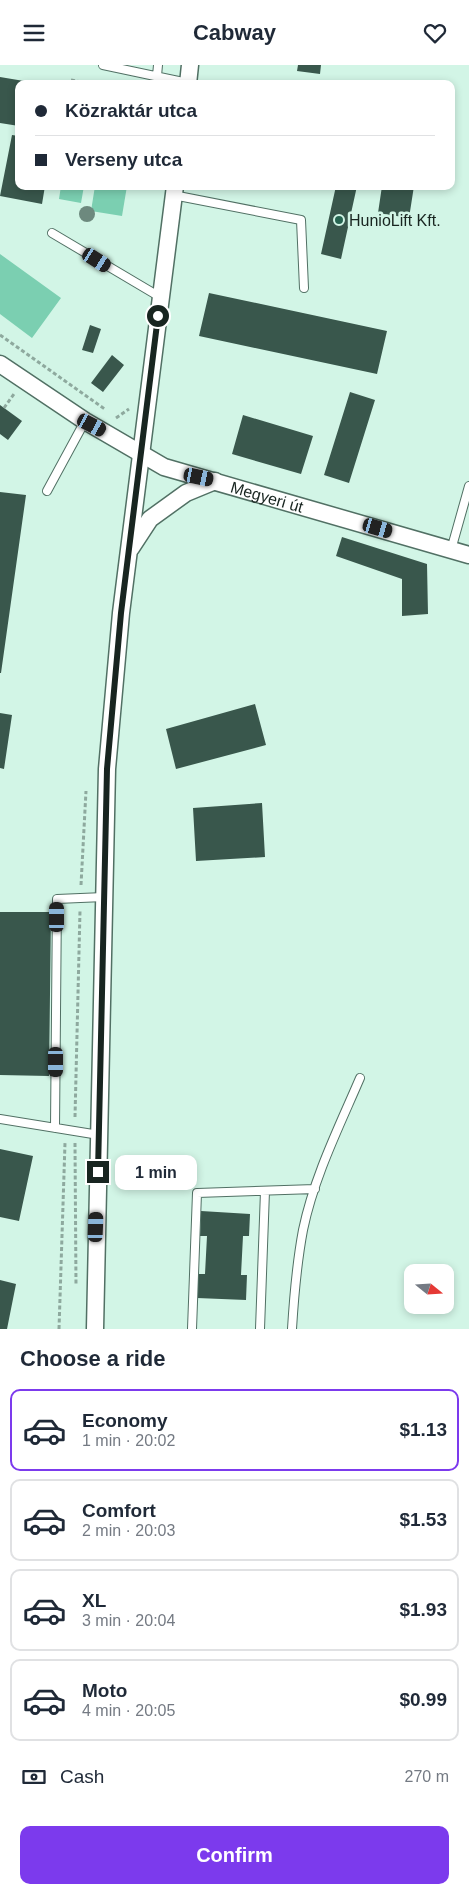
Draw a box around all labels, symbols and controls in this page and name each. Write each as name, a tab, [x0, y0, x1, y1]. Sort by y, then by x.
icon: menu	[20, 19, 48, 47]
icon: heart	[421, 19, 449, 47]
text: Cabway	[193, 20, 276, 45]
text: Közraktár utca	[65, 100, 197, 121]
text: Verseny utca	[65, 149, 182, 170]
place label: HunioLift Kft.	[349, 212, 441, 229]
marker: HunioLift Kft.	[333, 214, 345, 226]
car	[80, 246, 113, 274]
route start	[147, 305, 169, 327]
car	[75, 411, 108, 439]
car	[182, 467, 215, 487]
street label: Megyeri út	[229, 478, 306, 515]
car	[361, 517, 394, 539]
car	[49, 902, 64, 932]
car	[48, 1047, 63, 1077]
callout: 1 min	[116, 1155, 198, 1189]
route end	[87, 1161, 109, 1183]
text: 1 min	[135, 1164, 177, 1181]
car	[87, 1212, 104, 1242]
north arrow	[404, 1264, 454, 1314]
map controls	[404, 1264, 454, 1314]
text: Choose a ride	[20, 1346, 165, 1371]
icon: car	[22, 1408, 67, 1453]
text: Economy	[82, 1410, 168, 1431]
text: $1.13	[399, 1419, 447, 1440]
text: 1 min · 20:02	[82, 1432, 175, 1449]
icon: car	[22, 1498, 67, 1543]
text: Comfort	[82, 1500, 156, 1521]
text: $1.53	[399, 1509, 447, 1530]
text: 2 min · 20:03	[82, 1522, 175, 1539]
icon: car	[22, 1588, 67, 1633]
text: XL	[82, 1590, 106, 1611]
text: $1.93	[399, 1599, 447, 1620]
text: 3 min · 20:04	[82, 1612, 175, 1629]
icon: car	[22, 1678, 67, 1723]
text: Moto	[82, 1680, 127, 1701]
text: $0.99	[399, 1689, 447, 1710]
text: 4 min · 20:05	[82, 1702, 175, 1719]
icon: cash	[20, 1763, 48, 1791]
text: Cash	[60, 1766, 104, 1787]
text: 270 m	[405, 1768, 449, 1785]
button: Confirm	[20, 1826, 449, 1884]

